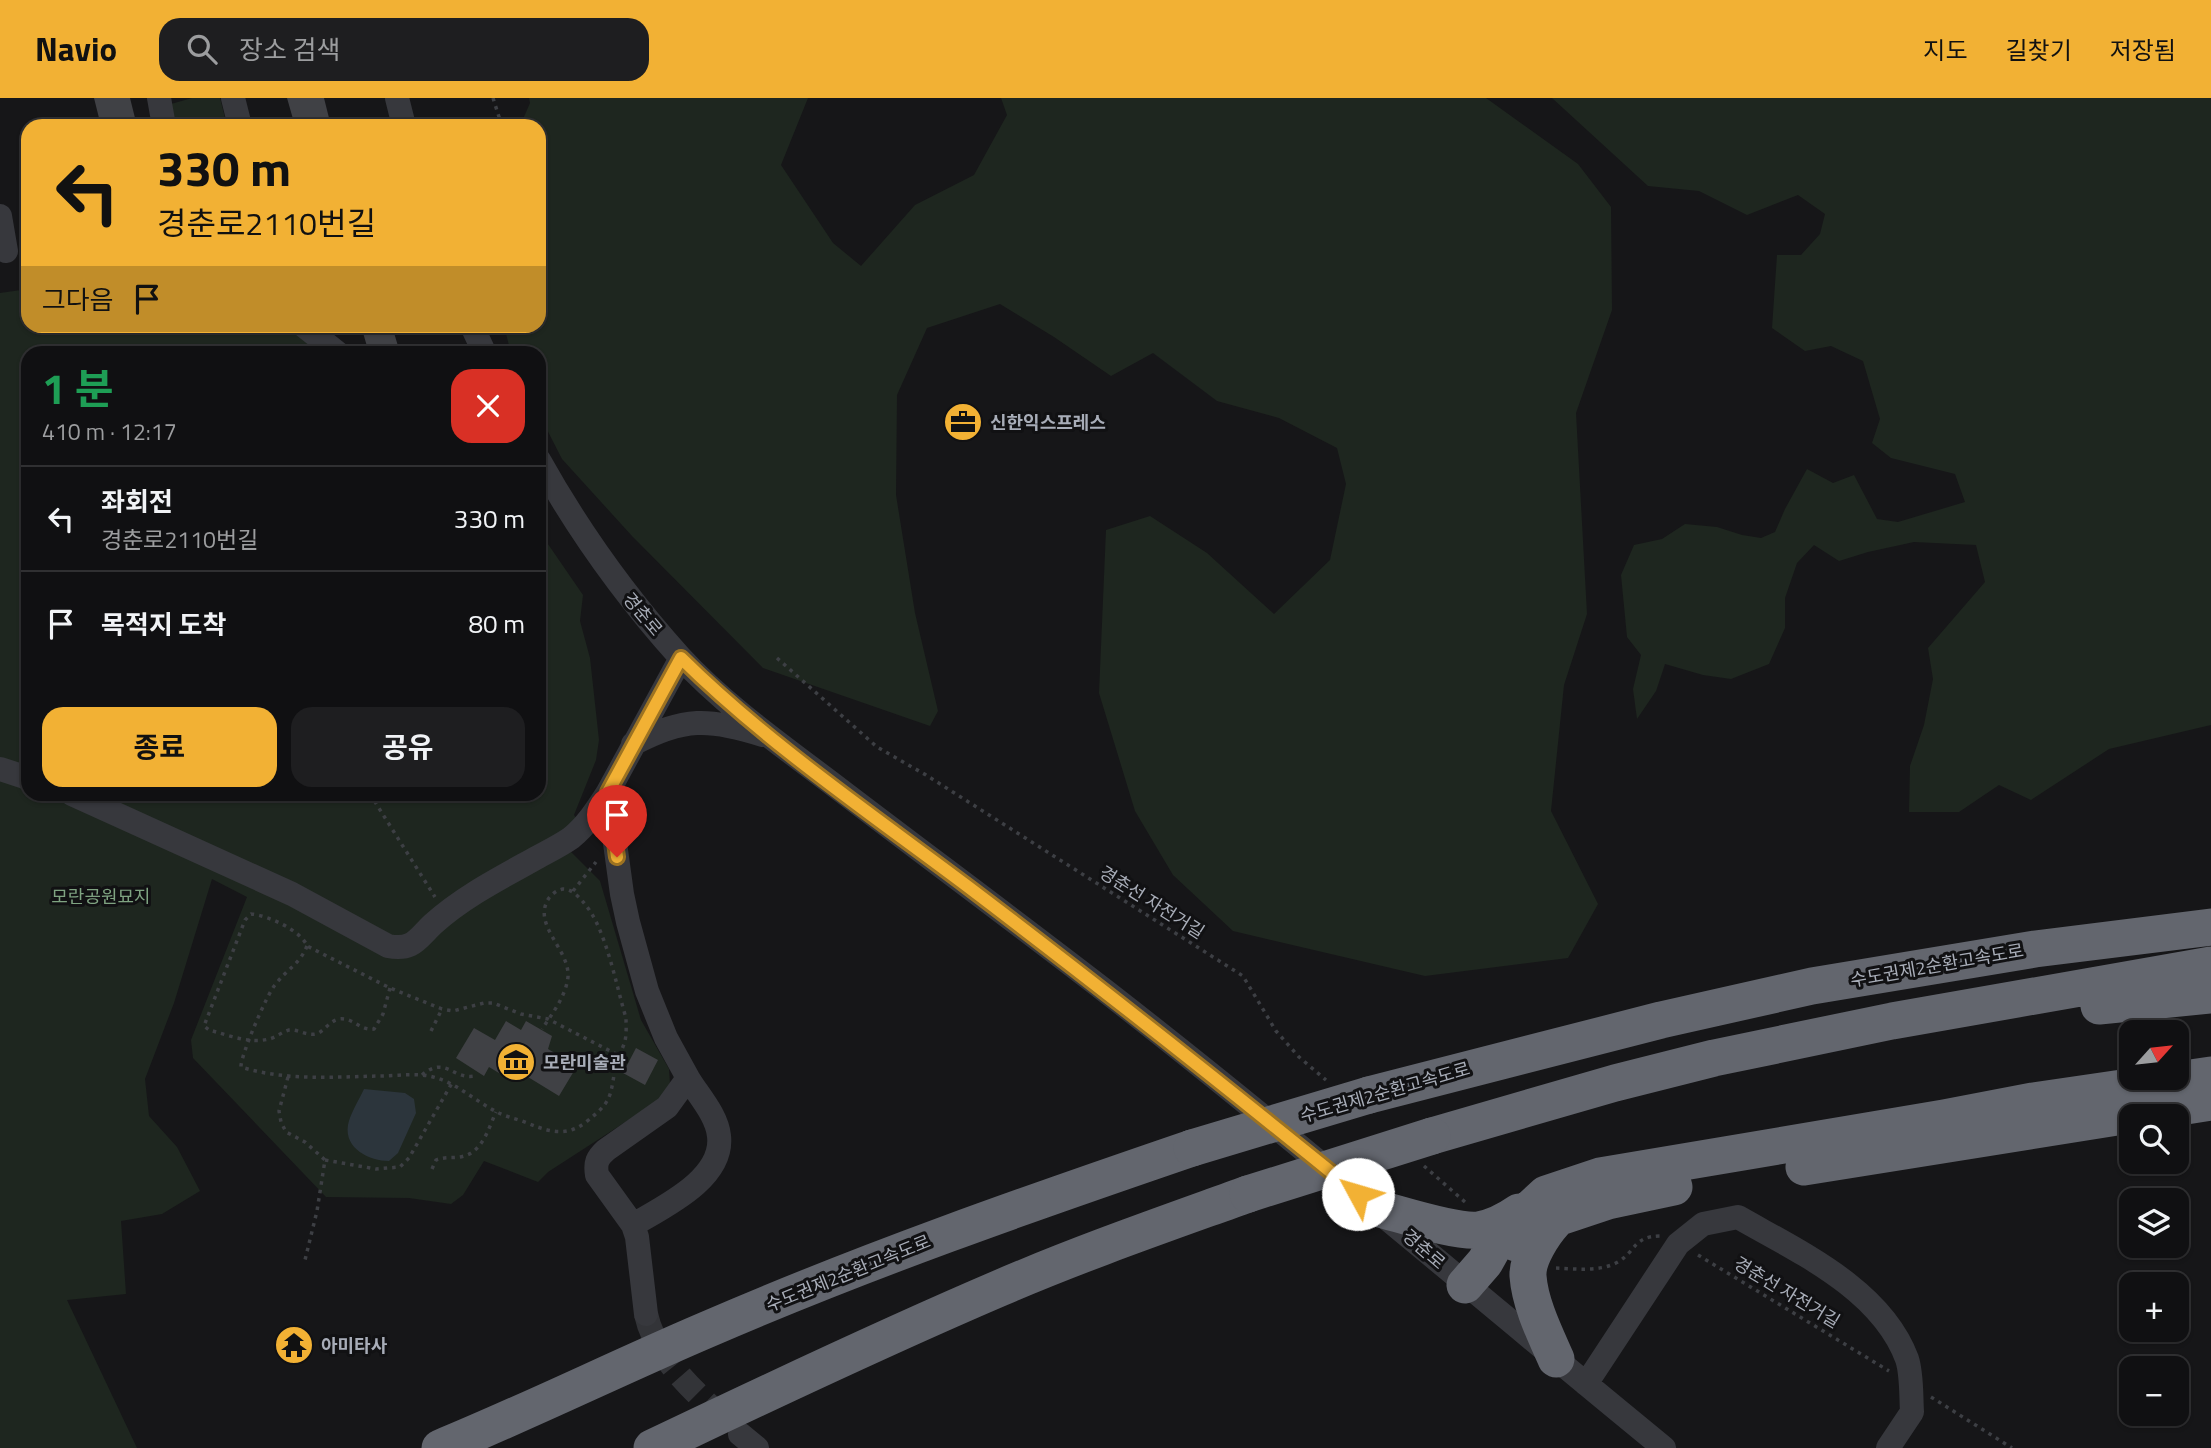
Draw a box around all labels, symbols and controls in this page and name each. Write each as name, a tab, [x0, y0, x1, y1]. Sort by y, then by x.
search box	[159, 18, 649, 81]
text: Navio	[35, 24, 117, 74]
icon: search	[183, 30, 221, 68]
text: 장소 검색	[239, 30, 340, 69]
text: 지도	[1923, 32, 1968, 68]
text: 길찾기	[2006, 32, 2072, 68]
text: 저장됨	[2110, 32, 2176, 68]
text: 330 m	[157, 130, 291, 205]
icon: left	[42, 147, 133, 238]
text: 경춘로2110번길	[157, 199, 376, 247]
text: 그다음	[42, 280, 114, 319]
icon: arrive	[128, 280, 166, 318]
text: 1 분	[42, 356, 113, 420]
button: close	[451, 369, 525, 443]
office icon: 신한익스프레스	[942, 401, 984, 443]
place label: 신한익스프레스	[990, 409, 1106, 436]
text: 410 m · 12:17	[42, 414, 177, 449]
text: 좌회전	[101, 482, 173, 521]
text: 330 m	[454, 499, 525, 538]
icon: left	[42, 500, 80, 538]
text: 경춘로2110번길	[101, 522, 258, 557]
street label: 경춘로	[617, 586, 669, 642]
text: 80 m	[468, 604, 525, 643]
icon: arrive	[42, 605, 80, 643]
text: 목적지 도착	[101, 605, 226, 644]
button: 종료	[42, 707, 277, 787]
button: 공유	[291, 707, 525, 787]
pin	[587, 785, 647, 857]
icon: arrive	[598, 796, 636, 834]
street label: 경춘선 자전거길	[1094, 859, 1210, 945]
park label: 모란공원묘지	[51, 883, 151, 910]
street label: 수도권제2순환고속도로	[1848, 936, 2026, 994]
north arrow	[2119, 1020, 2189, 1090]
map controls	[2119, 1020, 2189, 1426]
museum icon: 모란미술관	[495, 1041, 537, 1083]
place label: 모란미술관	[543, 1049, 626, 1076]
street label: 수도권제2순환고속도로	[1297, 1055, 1473, 1129]
button: search	[2119, 1104, 2189, 1174]
position arrow	[1321, 1157, 1395, 1231]
button: layers	[2119, 1188, 2189, 1258]
street label: 경춘로	[1396, 1223, 1452, 1275]
street label: 수도권제2순환고속도로	[761, 1228, 935, 1318]
street label: 경춘선 자전거길	[1729, 1250, 1845, 1334]
button: +	[2119, 1272, 2189, 1342]
temple icon: 아미타사	[273, 1324, 315, 1366]
place label: 아미타사	[321, 1332, 388, 1359]
button: −	[2119, 1356, 2189, 1426]

